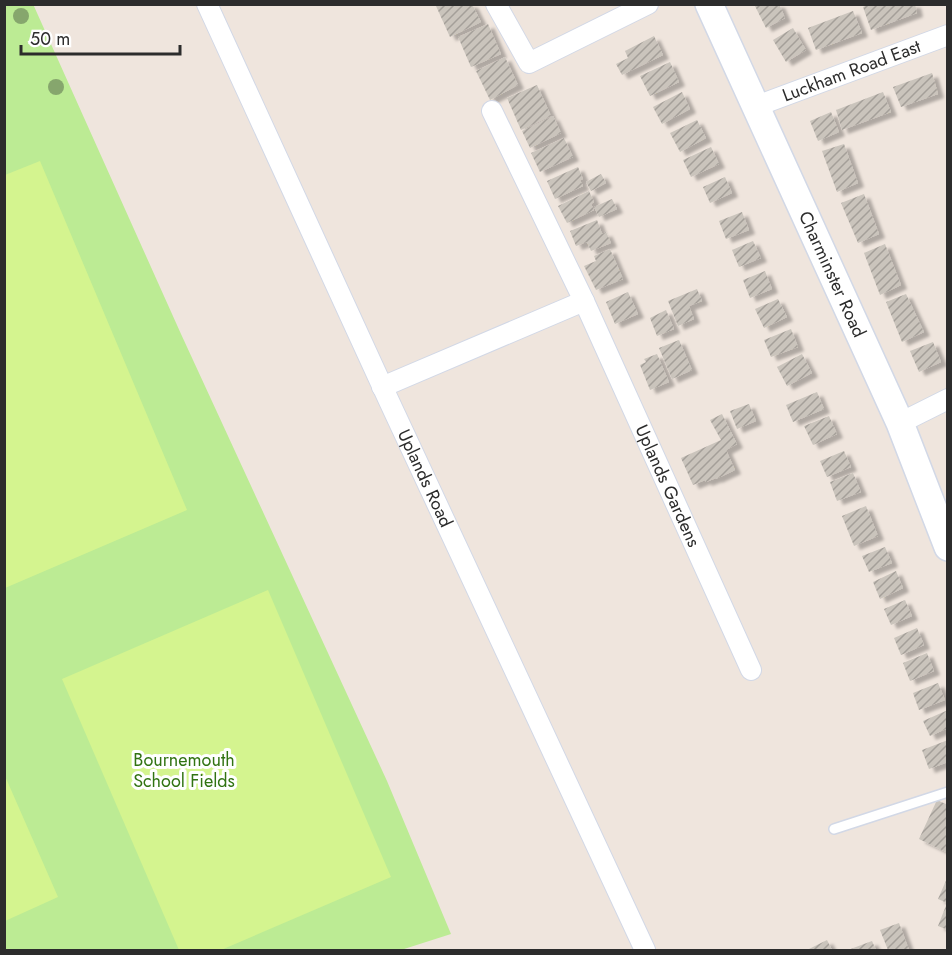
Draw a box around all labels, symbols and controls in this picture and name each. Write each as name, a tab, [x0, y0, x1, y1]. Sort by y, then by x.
scale bar	[21, 18, 180, 56]
text: 50 m	[30, 26, 70, 52]
street label: Luckham Road East	[779, 33, 925, 108]
street label: Charminster Road	[792, 207, 872, 342]
street label: Uplands Gardens	[629, 420, 707, 551]
street label: Uplands Road	[391, 425, 459, 532]
park label: Bournemouth School Fields	[133, 747, 235, 794]

